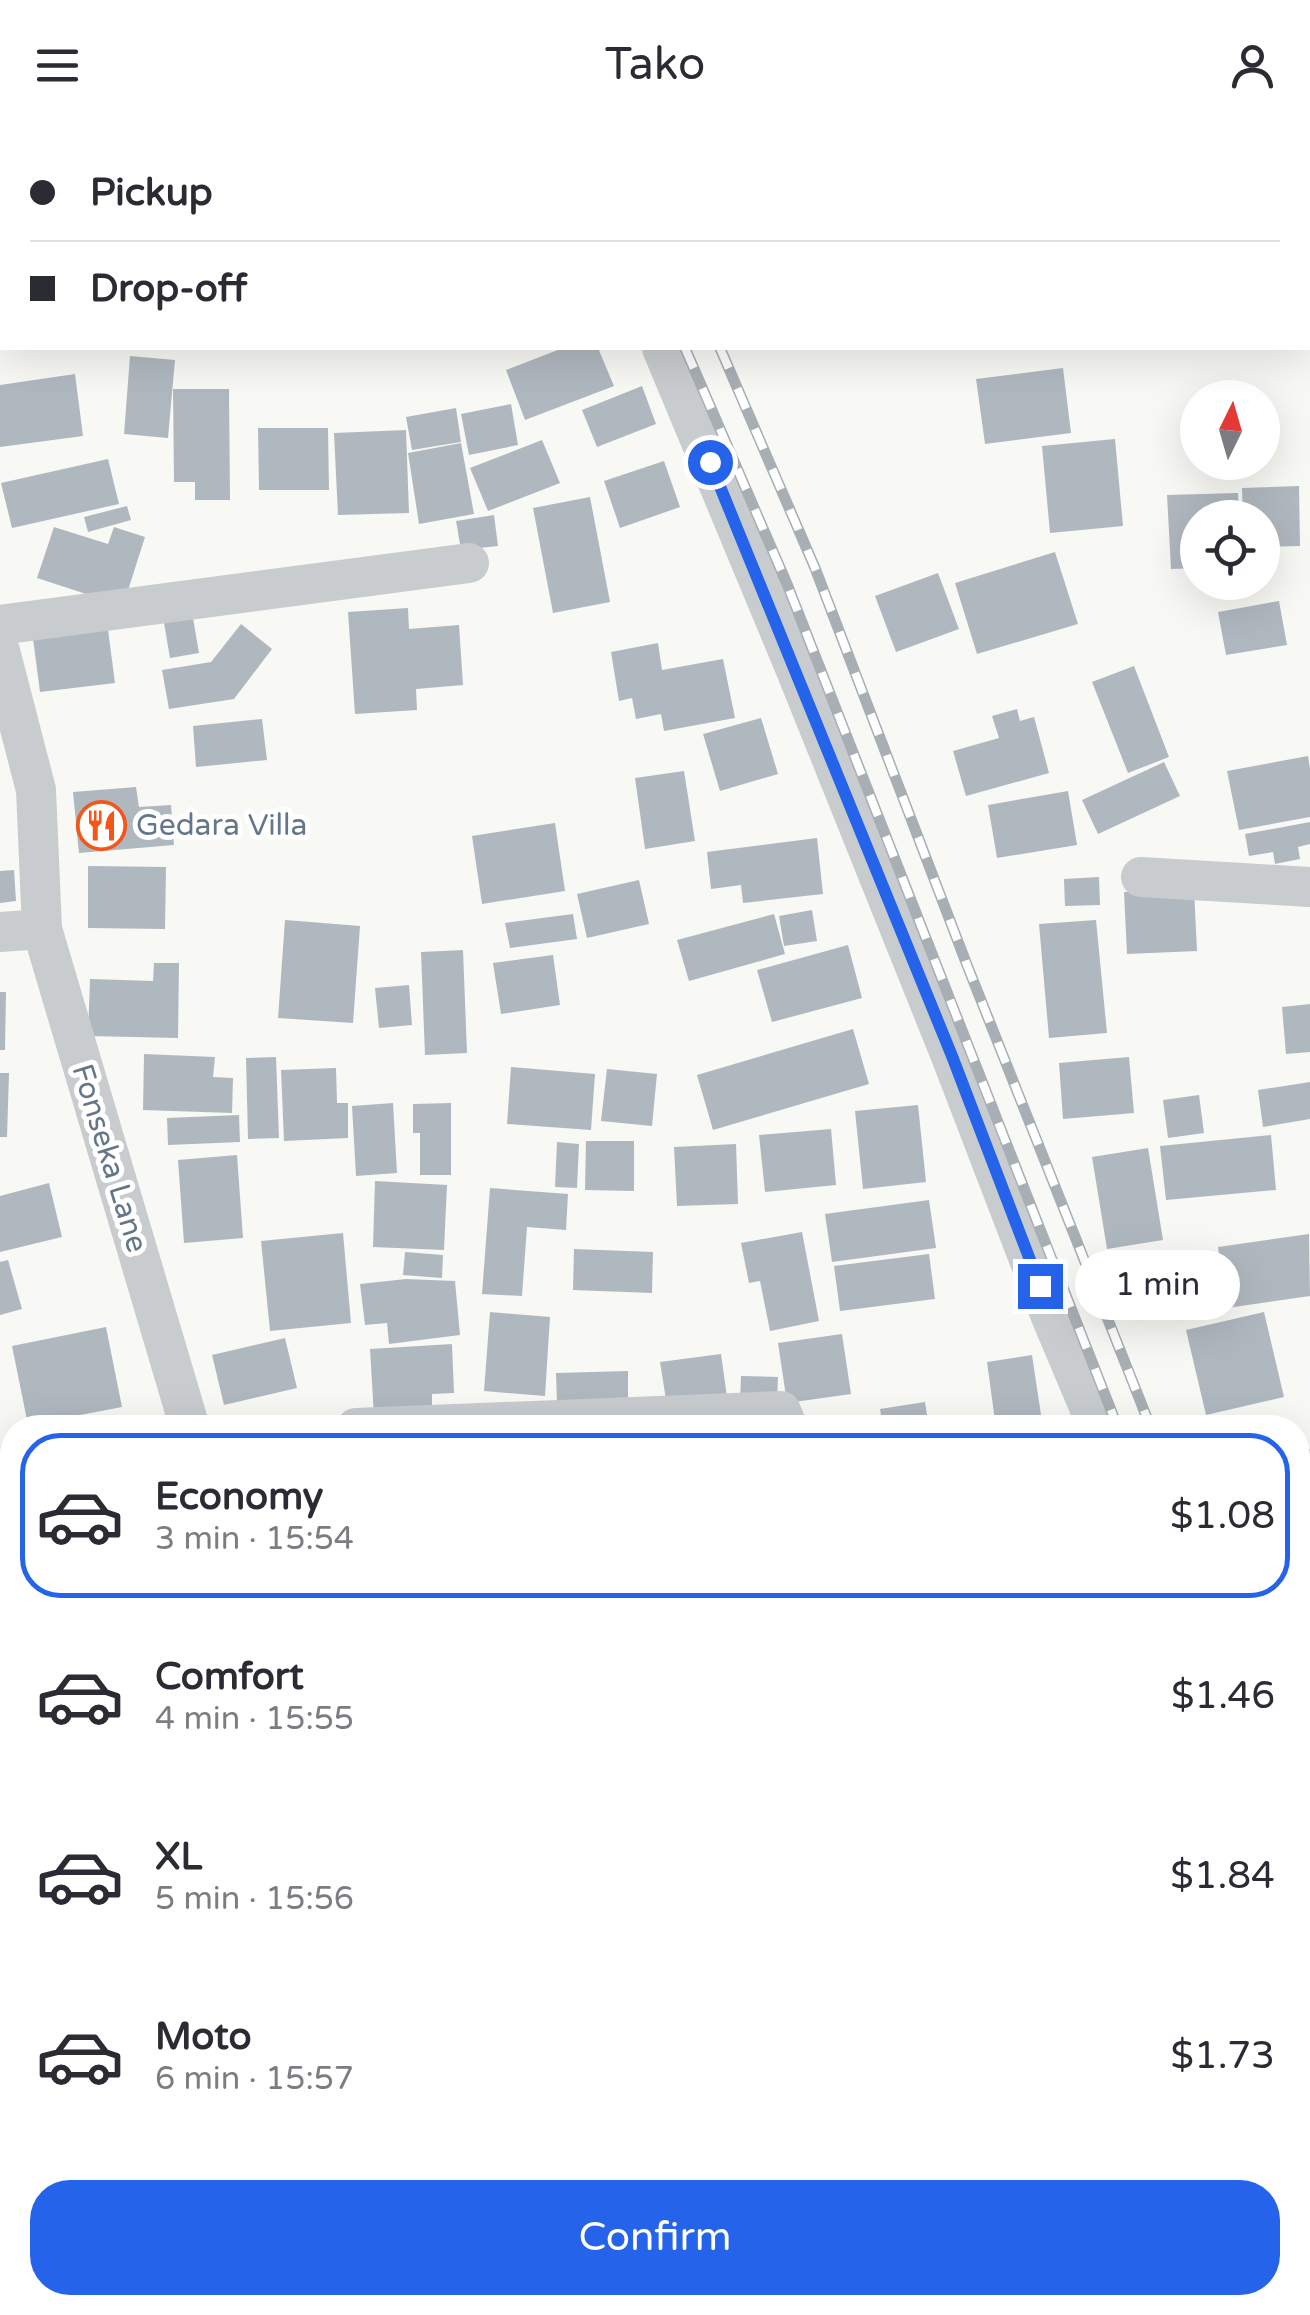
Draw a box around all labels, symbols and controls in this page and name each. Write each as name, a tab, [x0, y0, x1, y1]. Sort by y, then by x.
icon: menu	[30, 38, 85, 93]
text: Tako	[605, 38, 705, 92]
icon: person	[1225, 38, 1280, 93]
text: Pickup	[90, 170, 213, 216]
text: Drop-off	[90, 266, 247, 312]
north arrow	[1180, 380, 1280, 480]
map controls	[1180, 380, 1280, 600]
route start	[688, 440, 733, 485]
button: locate	[1180, 500, 1280, 600]
restaurant icon: Gedara Villa	[75, 799, 127, 851]
place label: Gedara Villa	[136, 807, 307, 844]
street label: Fonseka Lane	[63, 1059, 156, 1257]
callout: 1 min	[1075, 1251, 1240, 1321]
route end	[1018, 1264, 1063, 1309]
text: 1 min	[1115, 1266, 1200, 1304]
icon: car	[35, 1471, 125, 1561]
text: Economy	[155, 1474, 323, 1520]
text: $1.08	[1170, 1493, 1275, 1539]
text: 3 min · 15:54	[155, 1520, 354, 1558]
icon: car	[35, 1651, 125, 1741]
text: Comfort	[155, 1654, 304, 1700]
text: $1.46	[1171, 1673, 1275, 1719]
text: 4 min · 15:55	[155, 1700, 354, 1738]
icon: car	[35, 1831, 125, 1921]
text: XL	[155, 1834, 202, 1880]
text: $1.84	[1170, 1853, 1275, 1899]
text: 5 min · 15:56	[155, 1880, 354, 1918]
icon: car	[35, 2011, 125, 2101]
text: Moto	[155, 2014, 251, 2060]
text: $1.73	[1170, 2033, 1275, 2079]
text: 6 min · 15:57	[155, 2060, 354, 2098]
button: Confirm	[30, 2180, 1280, 2295]

